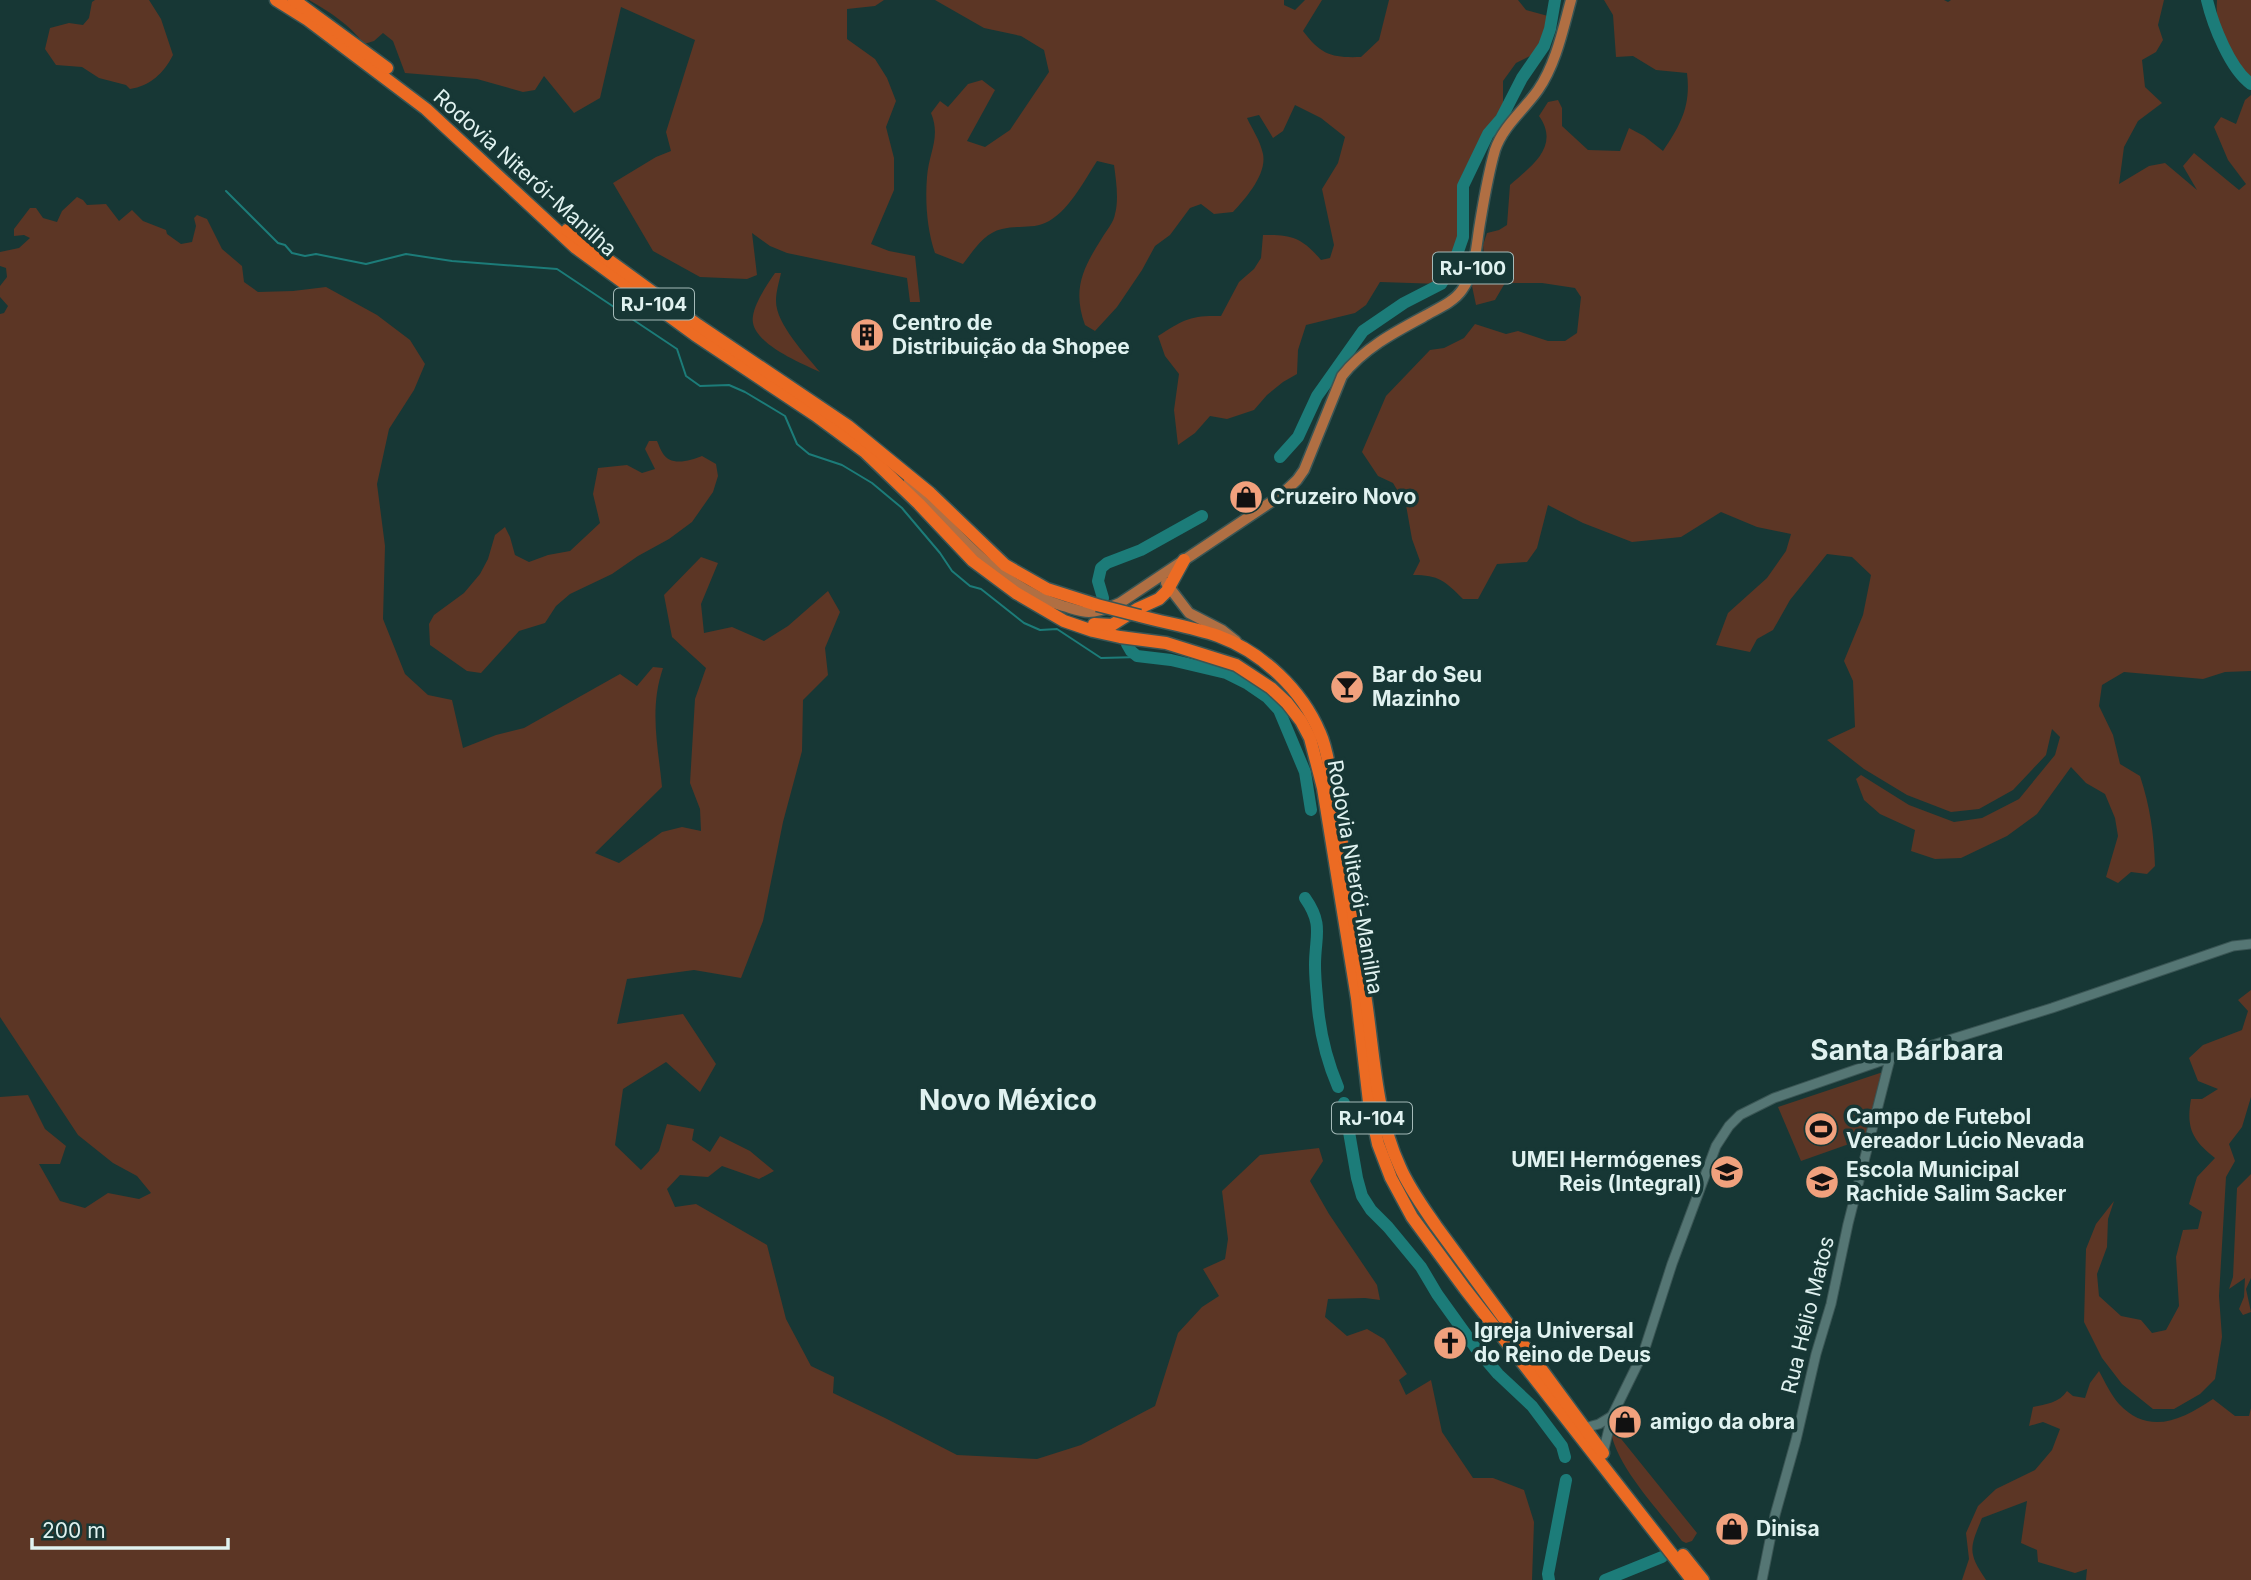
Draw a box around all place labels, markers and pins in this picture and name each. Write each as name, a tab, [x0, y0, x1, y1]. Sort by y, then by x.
place label: Centro de Distribuição da Shopee	[892, 310, 1130, 359]
building icon: Centro de Distribuição da Shopee	[848, 316, 886, 354]
shop icon: Cruzeiro Novo	[1227, 478, 1265, 516]
place label: Cruzeiro Novo	[1270, 484, 1417, 509]
place label: Bar do Seu Mazinho	[1372, 662, 1482, 711]
bar icon: Bar do Seu Mazinho	[1328, 668, 1366, 706]
place label: Campo de Futebol Vereador Lúcio Nevada	[1846, 1104, 2085, 1153]
sports icon: Campo de Futebol Vereador Lúcio Nevada	[1802, 1110, 1840, 1148]
place label: UMEI Hermógenes Reis (Integral)	[1511, 1147, 1702, 1196]
school or university icon: UMEI Hermógenes Reis (Integral)	[1708, 1153, 1746, 1191]
place label: Escola Municipal Rachide Salim Sacker	[1846, 1157, 2067, 1206]
school or university icon: Escola Municipal Rachide Salim Sacker	[1803, 1163, 1841, 1201]
place label: Igreja Universal do Reino de Deus	[1474, 1318, 1651, 1367]
church icon: Igreja Universal do Reino de Deus	[1431, 1324, 1469, 1362]
shop icon: amigo da obra	[1606, 1403, 1644, 1441]
place label: amigo da obra	[1650, 1409, 1795, 1434]
shop icon: Dinisa	[1713, 1510, 1751, 1548]
place label: Dinisa	[1756, 1516, 1820, 1541]

